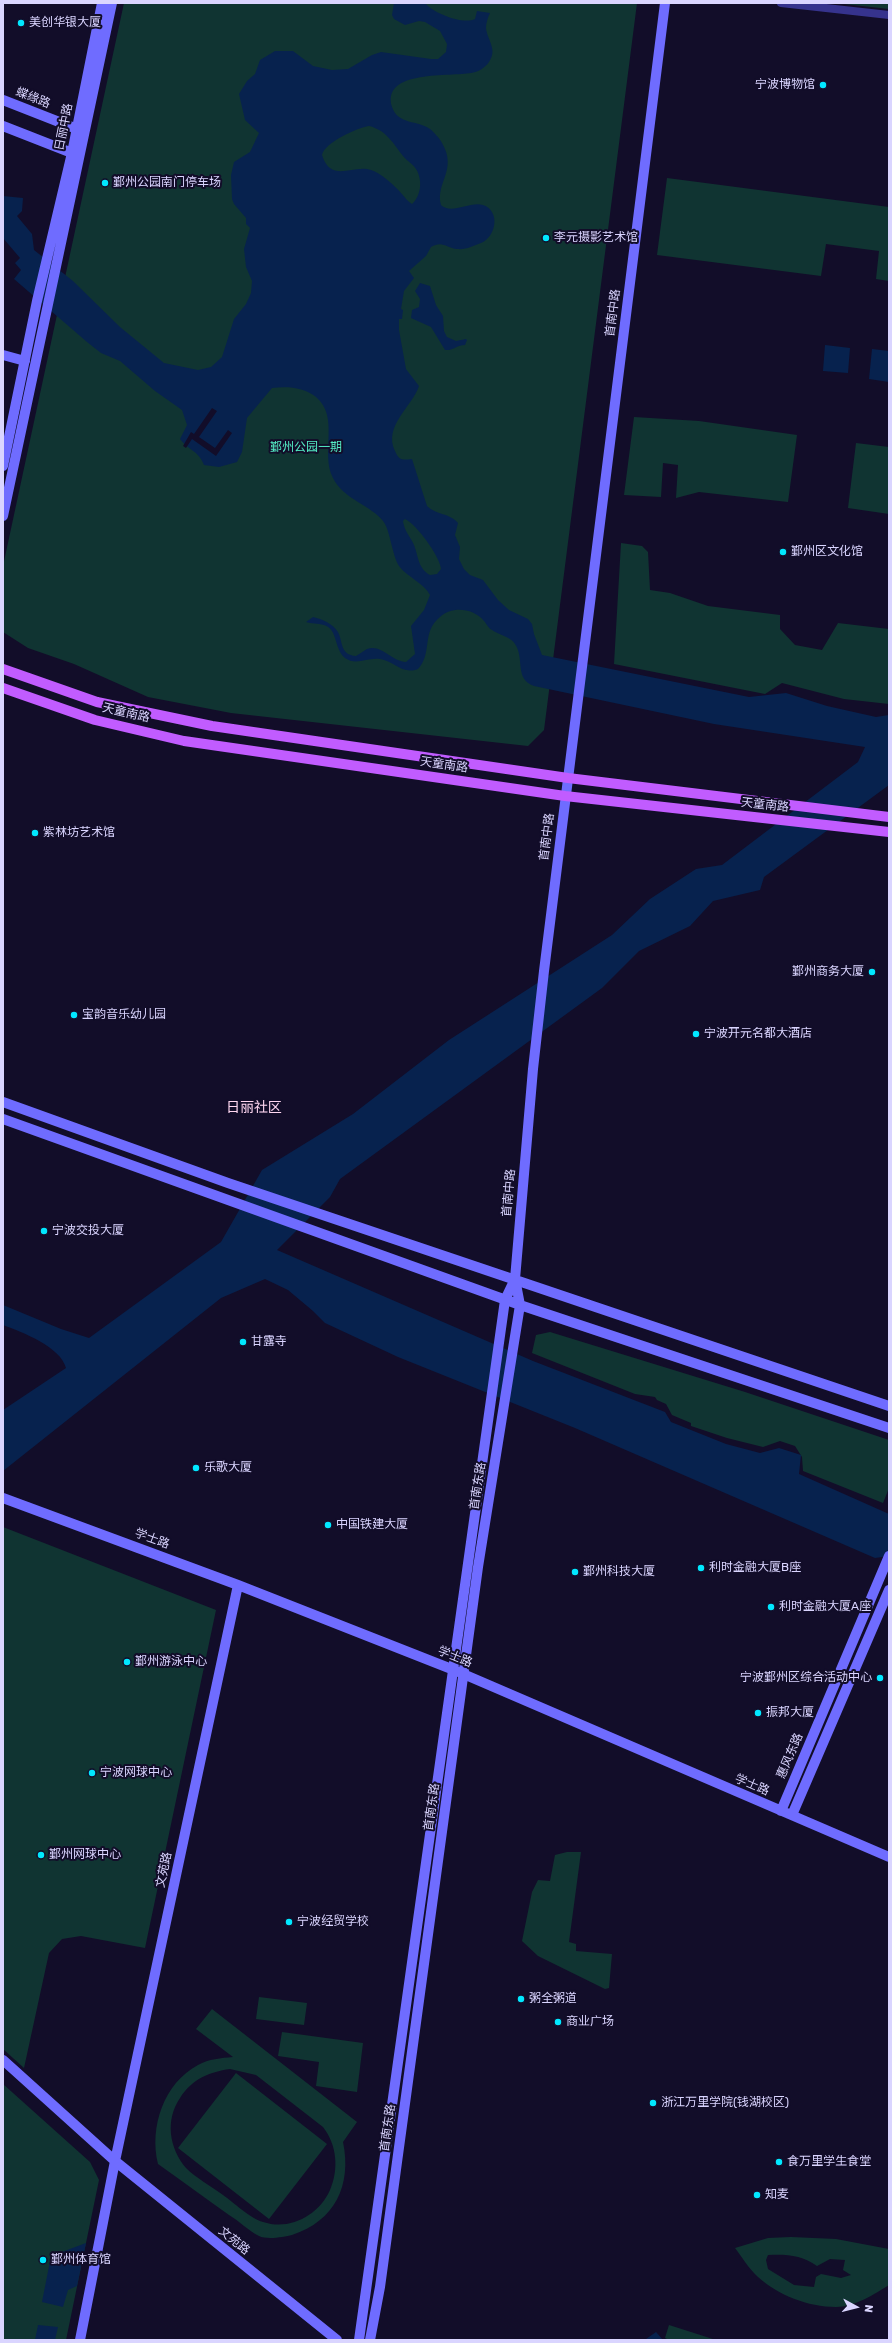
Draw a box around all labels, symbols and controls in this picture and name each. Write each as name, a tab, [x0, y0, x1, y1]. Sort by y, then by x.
place label: 美创华银大厦	[29, 16, 101, 30]
marker: 美创华银大厦	[16, 18, 26, 28]
place label: 宁波博物馆	[755, 78, 815, 92]
marker: 宁波博物馆	[818, 80, 828, 90]
street label: 蝶缘路	[14, 85, 52, 111]
street label: 日丽中路	[52, 102, 76, 152]
place label: 鄞州公园南门停车场	[113, 176, 221, 190]
marker: 鄞州公园南门停车场	[100, 178, 110, 188]
place label: 李元摄影艺术馆	[554, 231, 638, 245]
marker: 李元摄影艺术馆	[541, 233, 551, 243]
street label: 首南中路	[603, 288, 623, 338]
park label: 鄞州公园一期	[270, 441, 342, 455]
place label: 鄞州区文化馆	[791, 545, 863, 559]
marker: 鄞州区文化馆	[778, 547, 788, 557]
street label: 天童南路	[101, 701, 151, 725]
street label: 天童南路	[419, 755, 469, 775]
street label: 天童南路	[740, 795, 790, 815]
street label: 首南中路	[537, 812, 557, 862]
place label: 紫林坊艺术馆	[43, 826, 115, 840]
marker: 紫林坊艺术馆	[30, 828, 40, 838]
place label: 鄞州商务大厦	[792, 965, 864, 979]
marker: 鄞州商务大厦	[867, 967, 877, 977]
place label: 宝韵音乐幼儿园	[82, 1008, 166, 1022]
marker: 宝韵音乐幼儿园	[69, 1010, 79, 1020]
place label: 宁波开元名都大酒店	[704, 1027, 812, 1041]
marker: 宁波开元名都大酒店	[691, 1029, 701, 1039]
district label: 日丽社区	[226, 1100, 282, 1116]
street label: 首南中路	[500, 1168, 518, 1218]
place label: 宁波交投大厦	[52, 1224, 124, 1238]
marker: 宁波交投大厦	[39, 1226, 49, 1236]
place label: 甘露寺	[251, 1335, 287, 1349]
marker: 甘露寺	[238, 1337, 248, 1347]
place label: 乐歌大厦	[204, 1461, 252, 1475]
street label: 首南东路	[467, 1461, 489, 1511]
marker: 乐歌大厦	[191, 1463, 201, 1473]
place label: 中国铁建大厦	[336, 1518, 408, 1532]
marker: 中国铁建大厦	[323, 1520, 333, 1530]
street label: 学士路	[133, 1526, 171, 1552]
place label: 利时金融大厦B座	[709, 1561, 801, 1575]
marker: 利时金融大厦B座	[696, 1563, 706, 1573]
place label: 鄞州科技大厦	[583, 1565, 655, 1579]
marker: 鄞州科技大厦	[570, 1567, 580, 1577]
place label: 利时金融大厦A座	[779, 1600, 871, 1614]
marker: 利时金融大厦A座	[766, 1602, 776, 1612]
street label: 学士路	[436, 1644, 474, 1670]
place label: 鄞州游泳中心	[135, 1655, 207, 1669]
marker: 鄞州游泳中心	[122, 1657, 132, 1667]
place label: 宁波鄞州区综合活动中心	[740, 1671, 872, 1685]
marker: 宁波鄞州区综合活动中心	[875, 1673, 885, 1683]
place label: 振邦大厦	[766, 1706, 814, 1720]
marker: 振邦大厦	[753, 1708, 763, 1718]
street label: 惠风东路	[774, 1731, 806, 1781]
place label: 宁波网球中心	[100, 1766, 172, 1780]
marker: 宁波网球中心	[87, 1768, 97, 1778]
street label: 学士路	[733, 1771, 771, 1799]
street label: 首南东路	[422, 1782, 442, 1832]
place label: 鄞州网球中心	[49, 1848, 121, 1862]
marker: 鄞州网球中心	[36, 1850, 46, 1860]
street label: 文苑路	[153, 1851, 175, 1889]
place label: 宁波经贸学校	[297, 1915, 369, 1929]
marker: 宁波经贸学校	[284, 1917, 294, 1927]
place label: 粥全粥道	[529, 1992, 577, 2006]
marker: 粥全粥道	[516, 1994, 526, 2004]
place label: 商业广场	[566, 2015, 614, 2029]
marker: 商业广场	[553, 2017, 563, 2027]
place label: 浙江万里学院(钱湖校区)	[661, 2096, 789, 2110]
marker: 浙江万里学院(钱湖校区)	[648, 2098, 658, 2108]
street label: 首南东路	[378, 2103, 398, 2153]
place label: 食万里学生食堂	[787, 2155, 871, 2169]
marker: 食万里学生食堂	[774, 2157, 784, 2167]
place label: 知麦	[765, 2188, 789, 2202]
marker: 知麦	[752, 2190, 762, 2200]
street label: 文苑路	[215, 2224, 253, 2258]
place label: 鄞州体育馆	[51, 2253, 111, 2267]
marker: 鄞州体育馆	[38, 2255, 48, 2265]
north arrow	[836, 2287, 876, 2327]
text: N	[861, 2304, 875, 2313]

